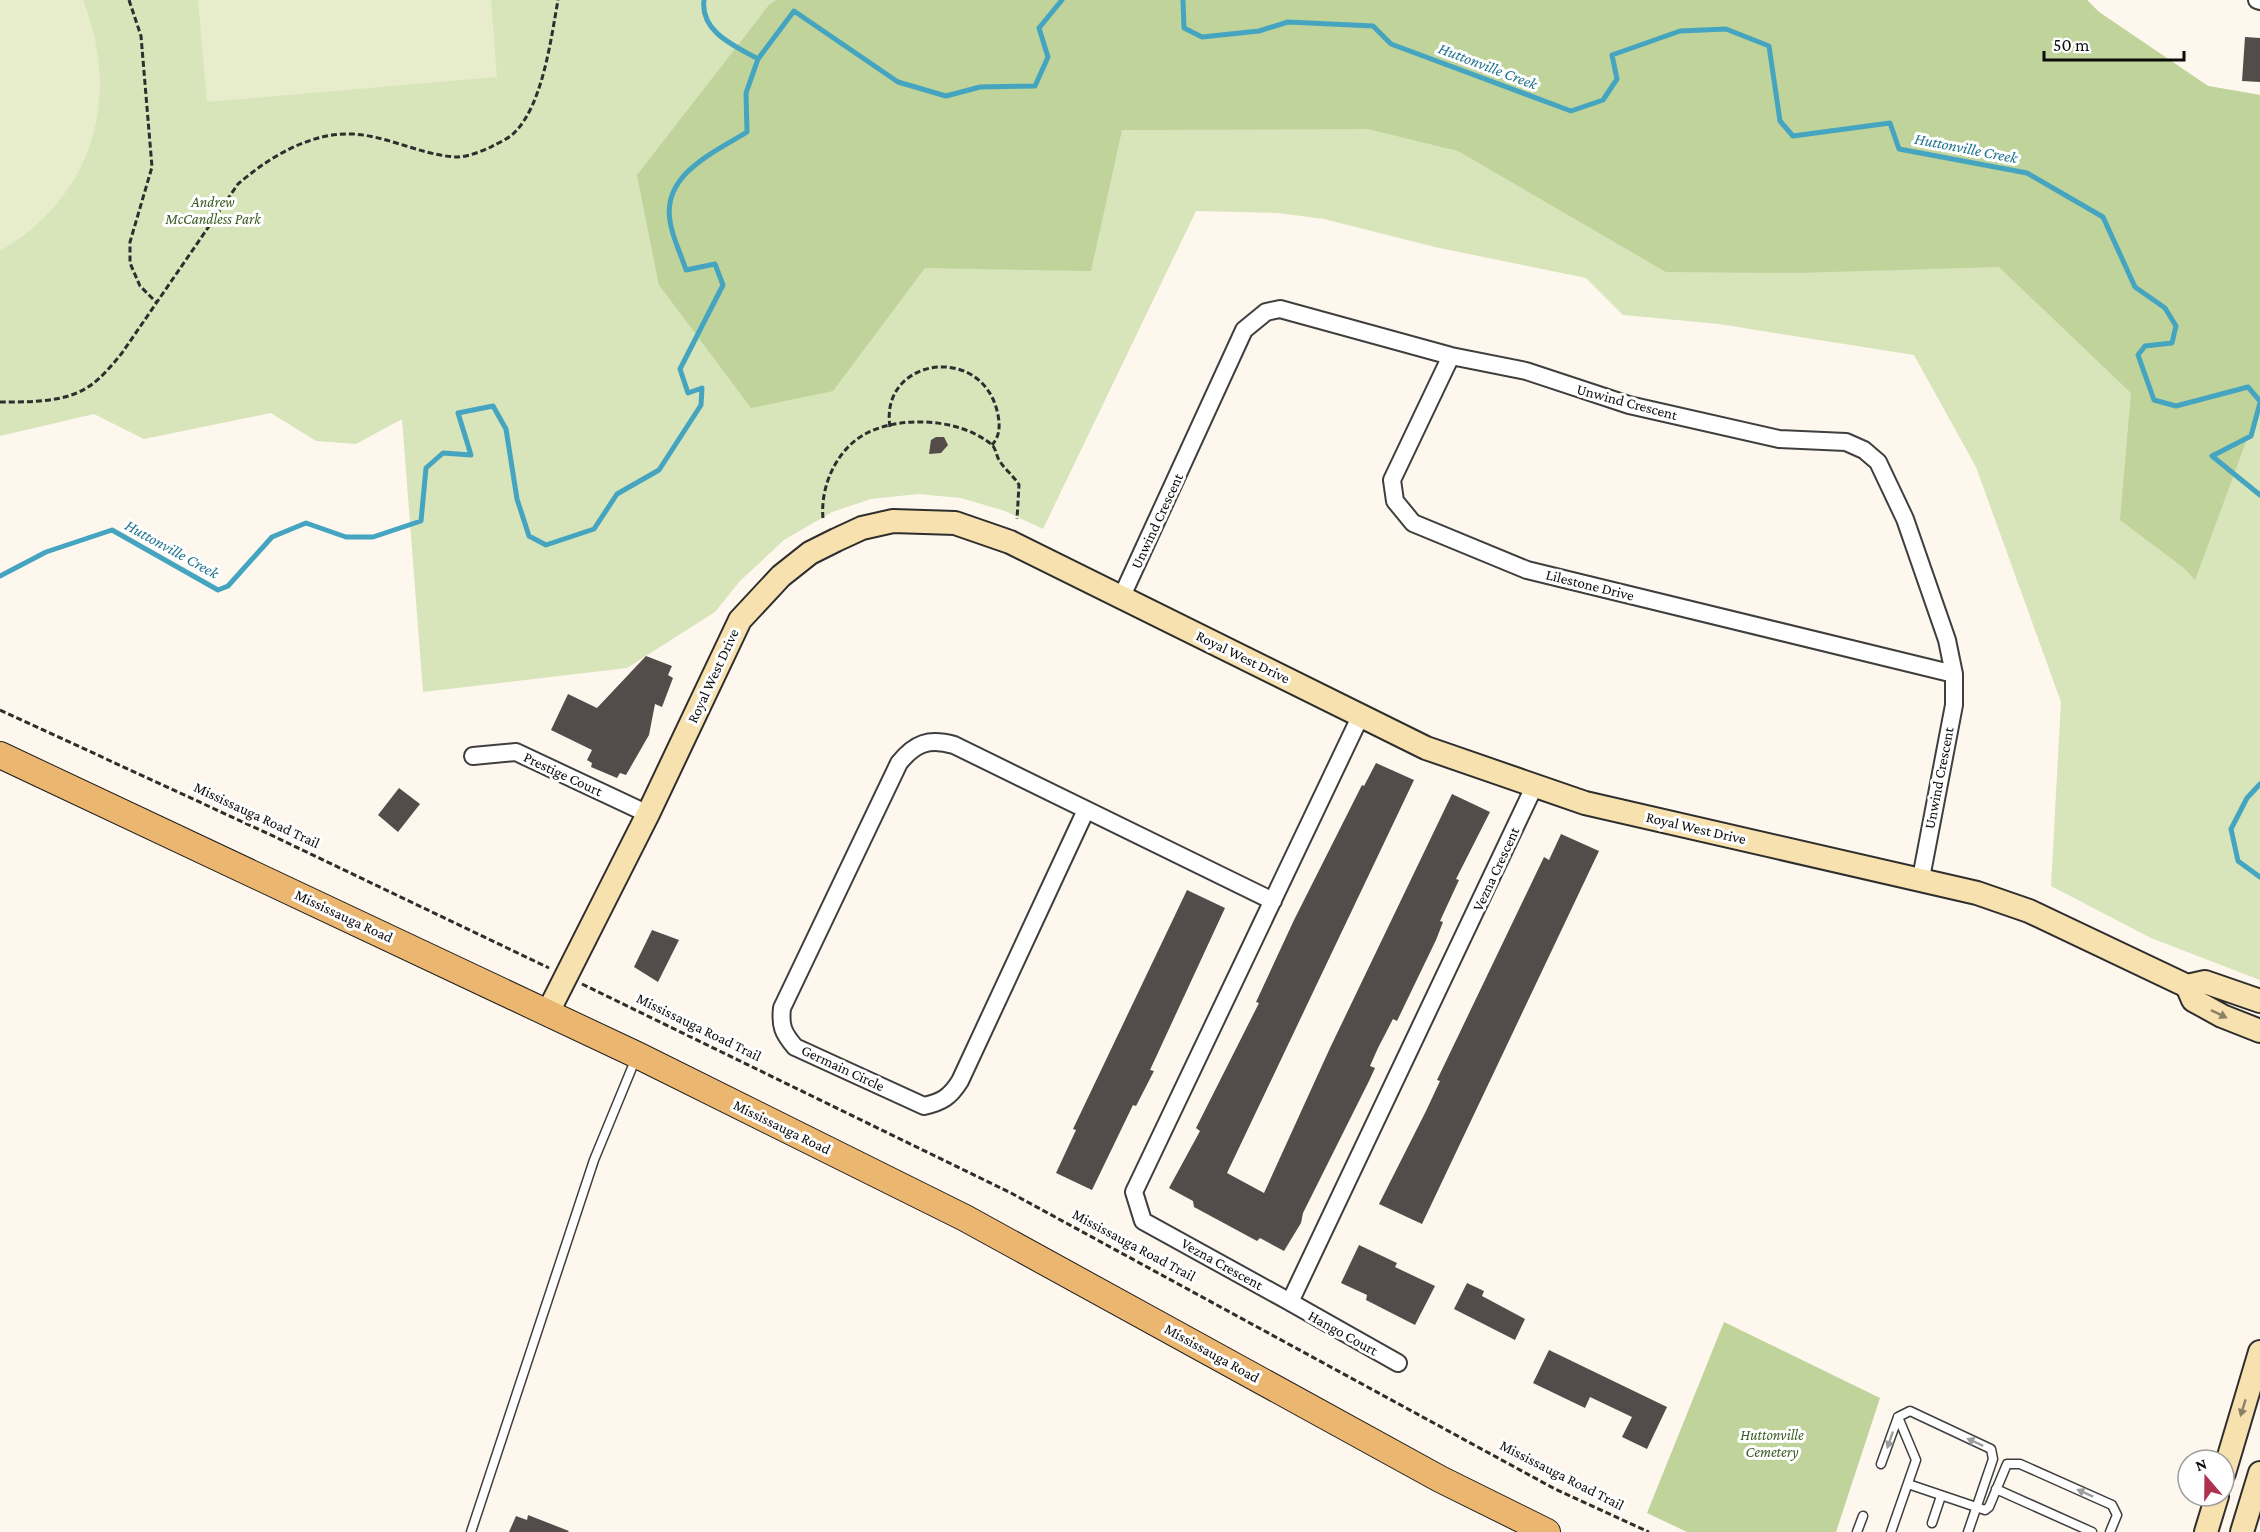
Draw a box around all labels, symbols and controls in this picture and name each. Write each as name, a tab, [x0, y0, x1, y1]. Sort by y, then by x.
scale bar	[2044, 24, 2184, 62]
text: 50 m	[2053, 35, 2090, 55]
water label: Huttonville Creek	[1436, 39, 1541, 93]
water label: Huttonville Creek	[1913, 130, 2020, 167]
park label: Andrew McCandless Park	[164, 194, 262, 227]
street label: Unwind Crescent	[1575, 381, 1680, 423]
street label: Unwind Crescent	[1128, 470, 1187, 571]
water label: Huttonville Creek	[122, 516, 223, 582]
street label: Lilestone Drive	[1544, 566, 1636, 604]
street label: Royal West Drive	[684, 626, 743, 726]
street label: Royal West Drive	[1193, 627, 1293, 688]
street label: Unwind Crescent	[1921, 725, 1957, 830]
street label: Prestige Court	[521, 749, 606, 801]
street label: Mississauga Road Trail	[191, 779, 322, 852]
street label: Royal West Drive	[1644, 809, 1748, 848]
street label: Vezna Crescent	[1470, 824, 1523, 914]
street label: Mississauga Road	[292, 886, 396, 947]
street label: Mississauga Road Trail	[634, 990, 764, 1065]
one-way arrow	[2210, 1009, 2227, 1019]
street label: Germain Circle	[799, 1042, 887, 1094]
street label: Mississauga Road	[730, 1097, 833, 1158]
street label: Mississauga Road Trail	[1069, 1206, 1198, 1285]
street label: Vezna Crescent	[1178, 1235, 1266, 1294]
street label: Hango Court	[1305, 1307, 1381, 1360]
street label: Mississauga Road	[1161, 1320, 1262, 1387]
one-way arrow	[2238, 1399, 2247, 1417]
park label: Huttonville Cemetery	[1740, 1427, 1804, 1461]
one-way arrow	[1884, 1432, 1894, 1450]
street label: Mississauga Road Trail	[1497, 1437, 1627, 1514]
one-way arrow	[1967, 1437, 1984, 1446]
north arrow	[2176, 1448, 2236, 1508]
text: N	[2193, 1454, 2209, 1474]
one-way arrow	[2077, 1489, 2094, 1498]

